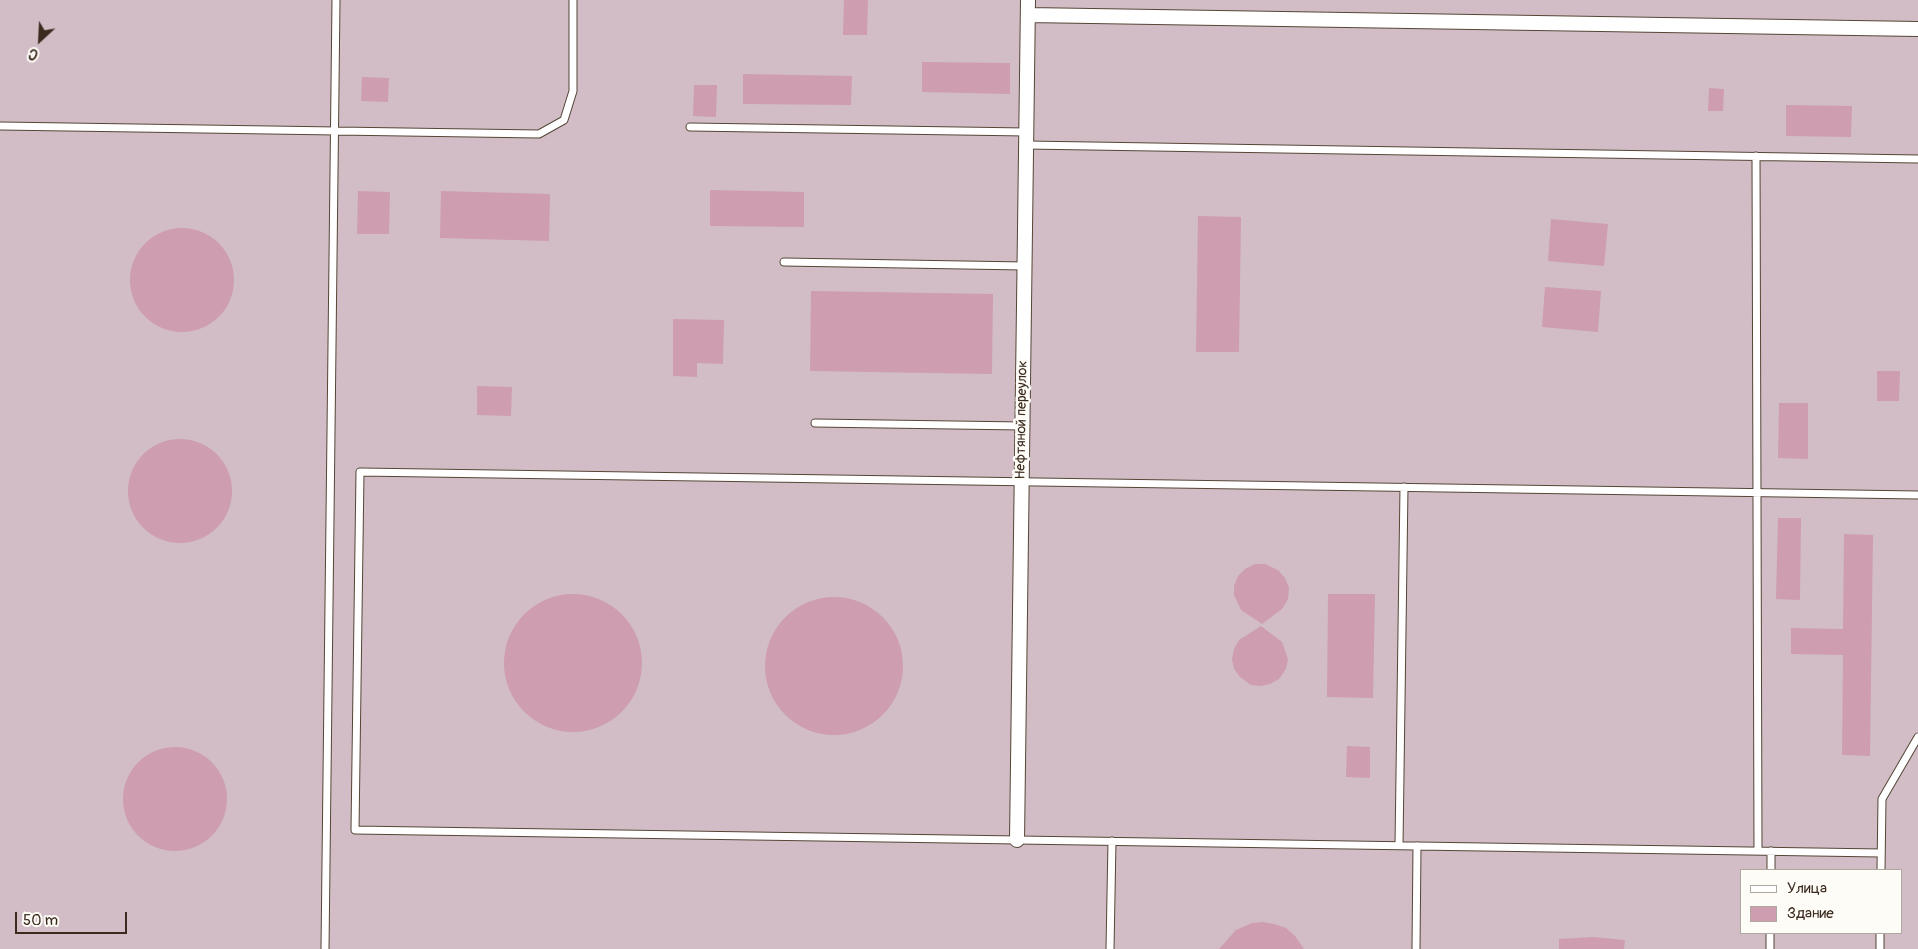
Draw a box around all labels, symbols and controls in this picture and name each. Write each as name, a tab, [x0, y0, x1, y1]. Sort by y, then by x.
north arrow	[15, 15, 65, 65]
text: С	[26, 45, 41, 64]
street label: Нефтяной переулок	[1013, 360, 1031, 480]
legend	[1740, 869, 1903, 934]
text: Улица	[1787, 879, 1827, 898]
scale bar	[18, 902, 130, 934]
text: Здание	[1787, 904, 1834, 923]
text: 50 m	[23, 911, 58, 930]

